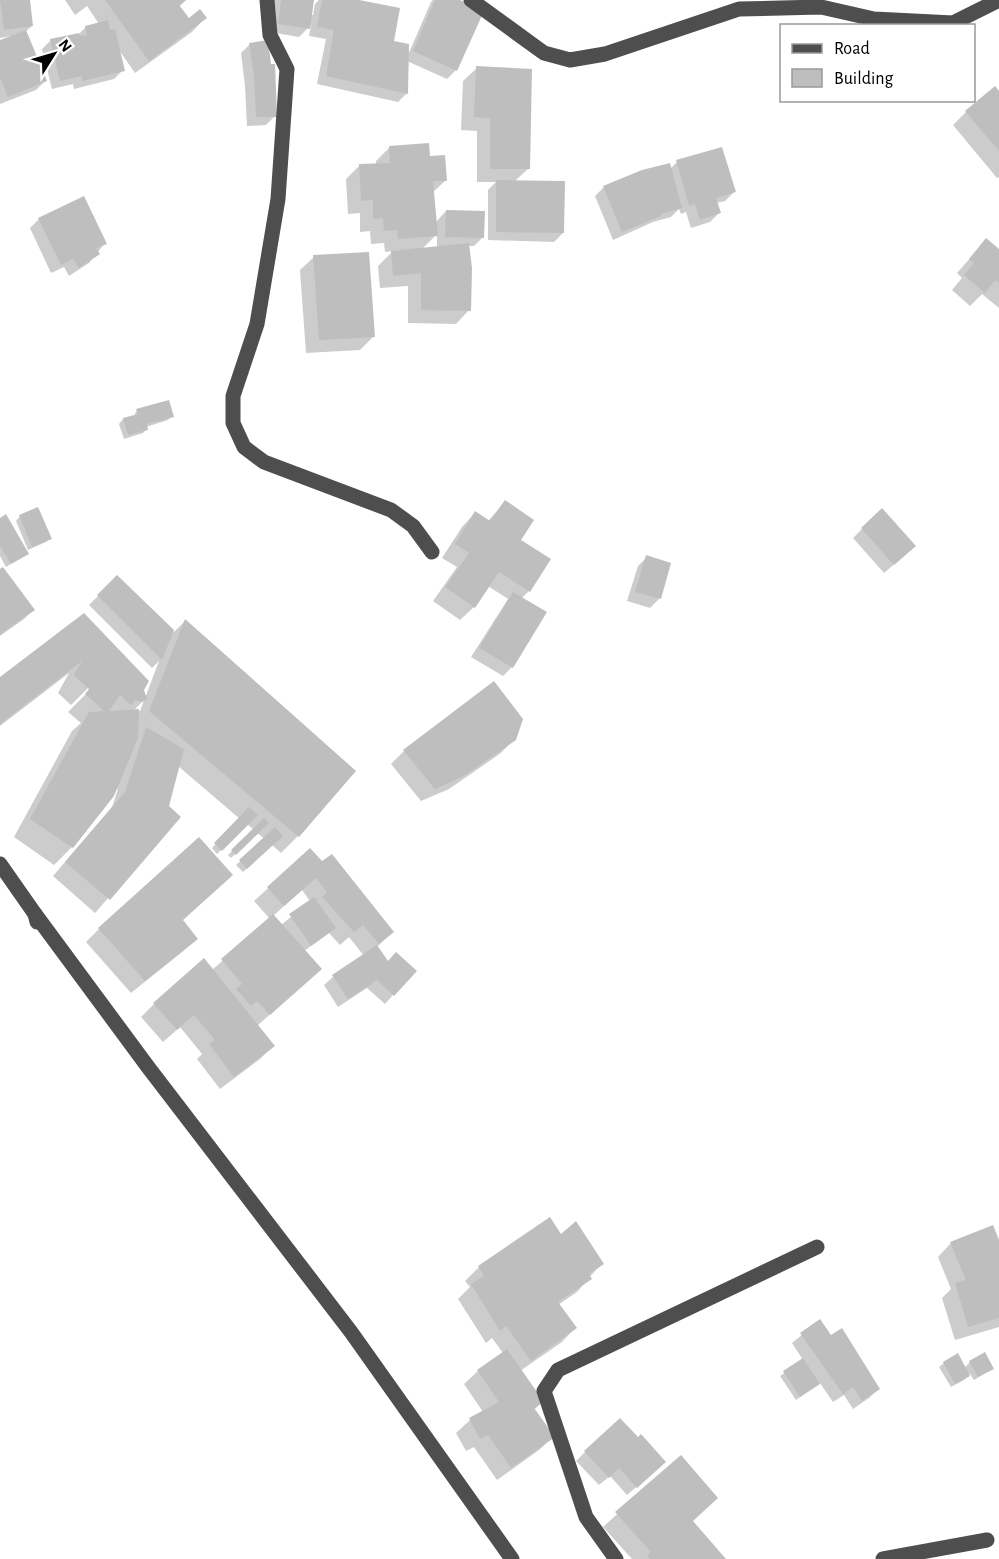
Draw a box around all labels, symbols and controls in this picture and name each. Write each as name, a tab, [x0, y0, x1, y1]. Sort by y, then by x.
north arrow	[24, 24, 84, 84]
legend	[780, 24, 975, 102]
text: N	[55, 36, 75, 55]
text: Road	[834, 40, 870, 58]
text: Building	[834, 70, 894, 88]

